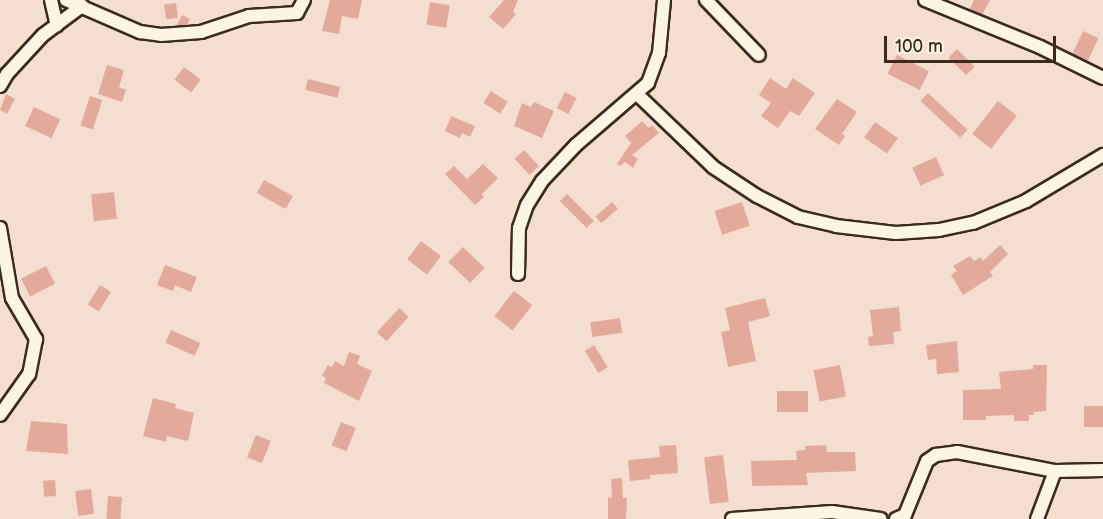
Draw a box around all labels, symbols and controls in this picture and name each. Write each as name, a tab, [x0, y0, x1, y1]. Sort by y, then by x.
scale bar	[887, 24, 1060, 62]
text: 100 m	[895, 36, 943, 57]

